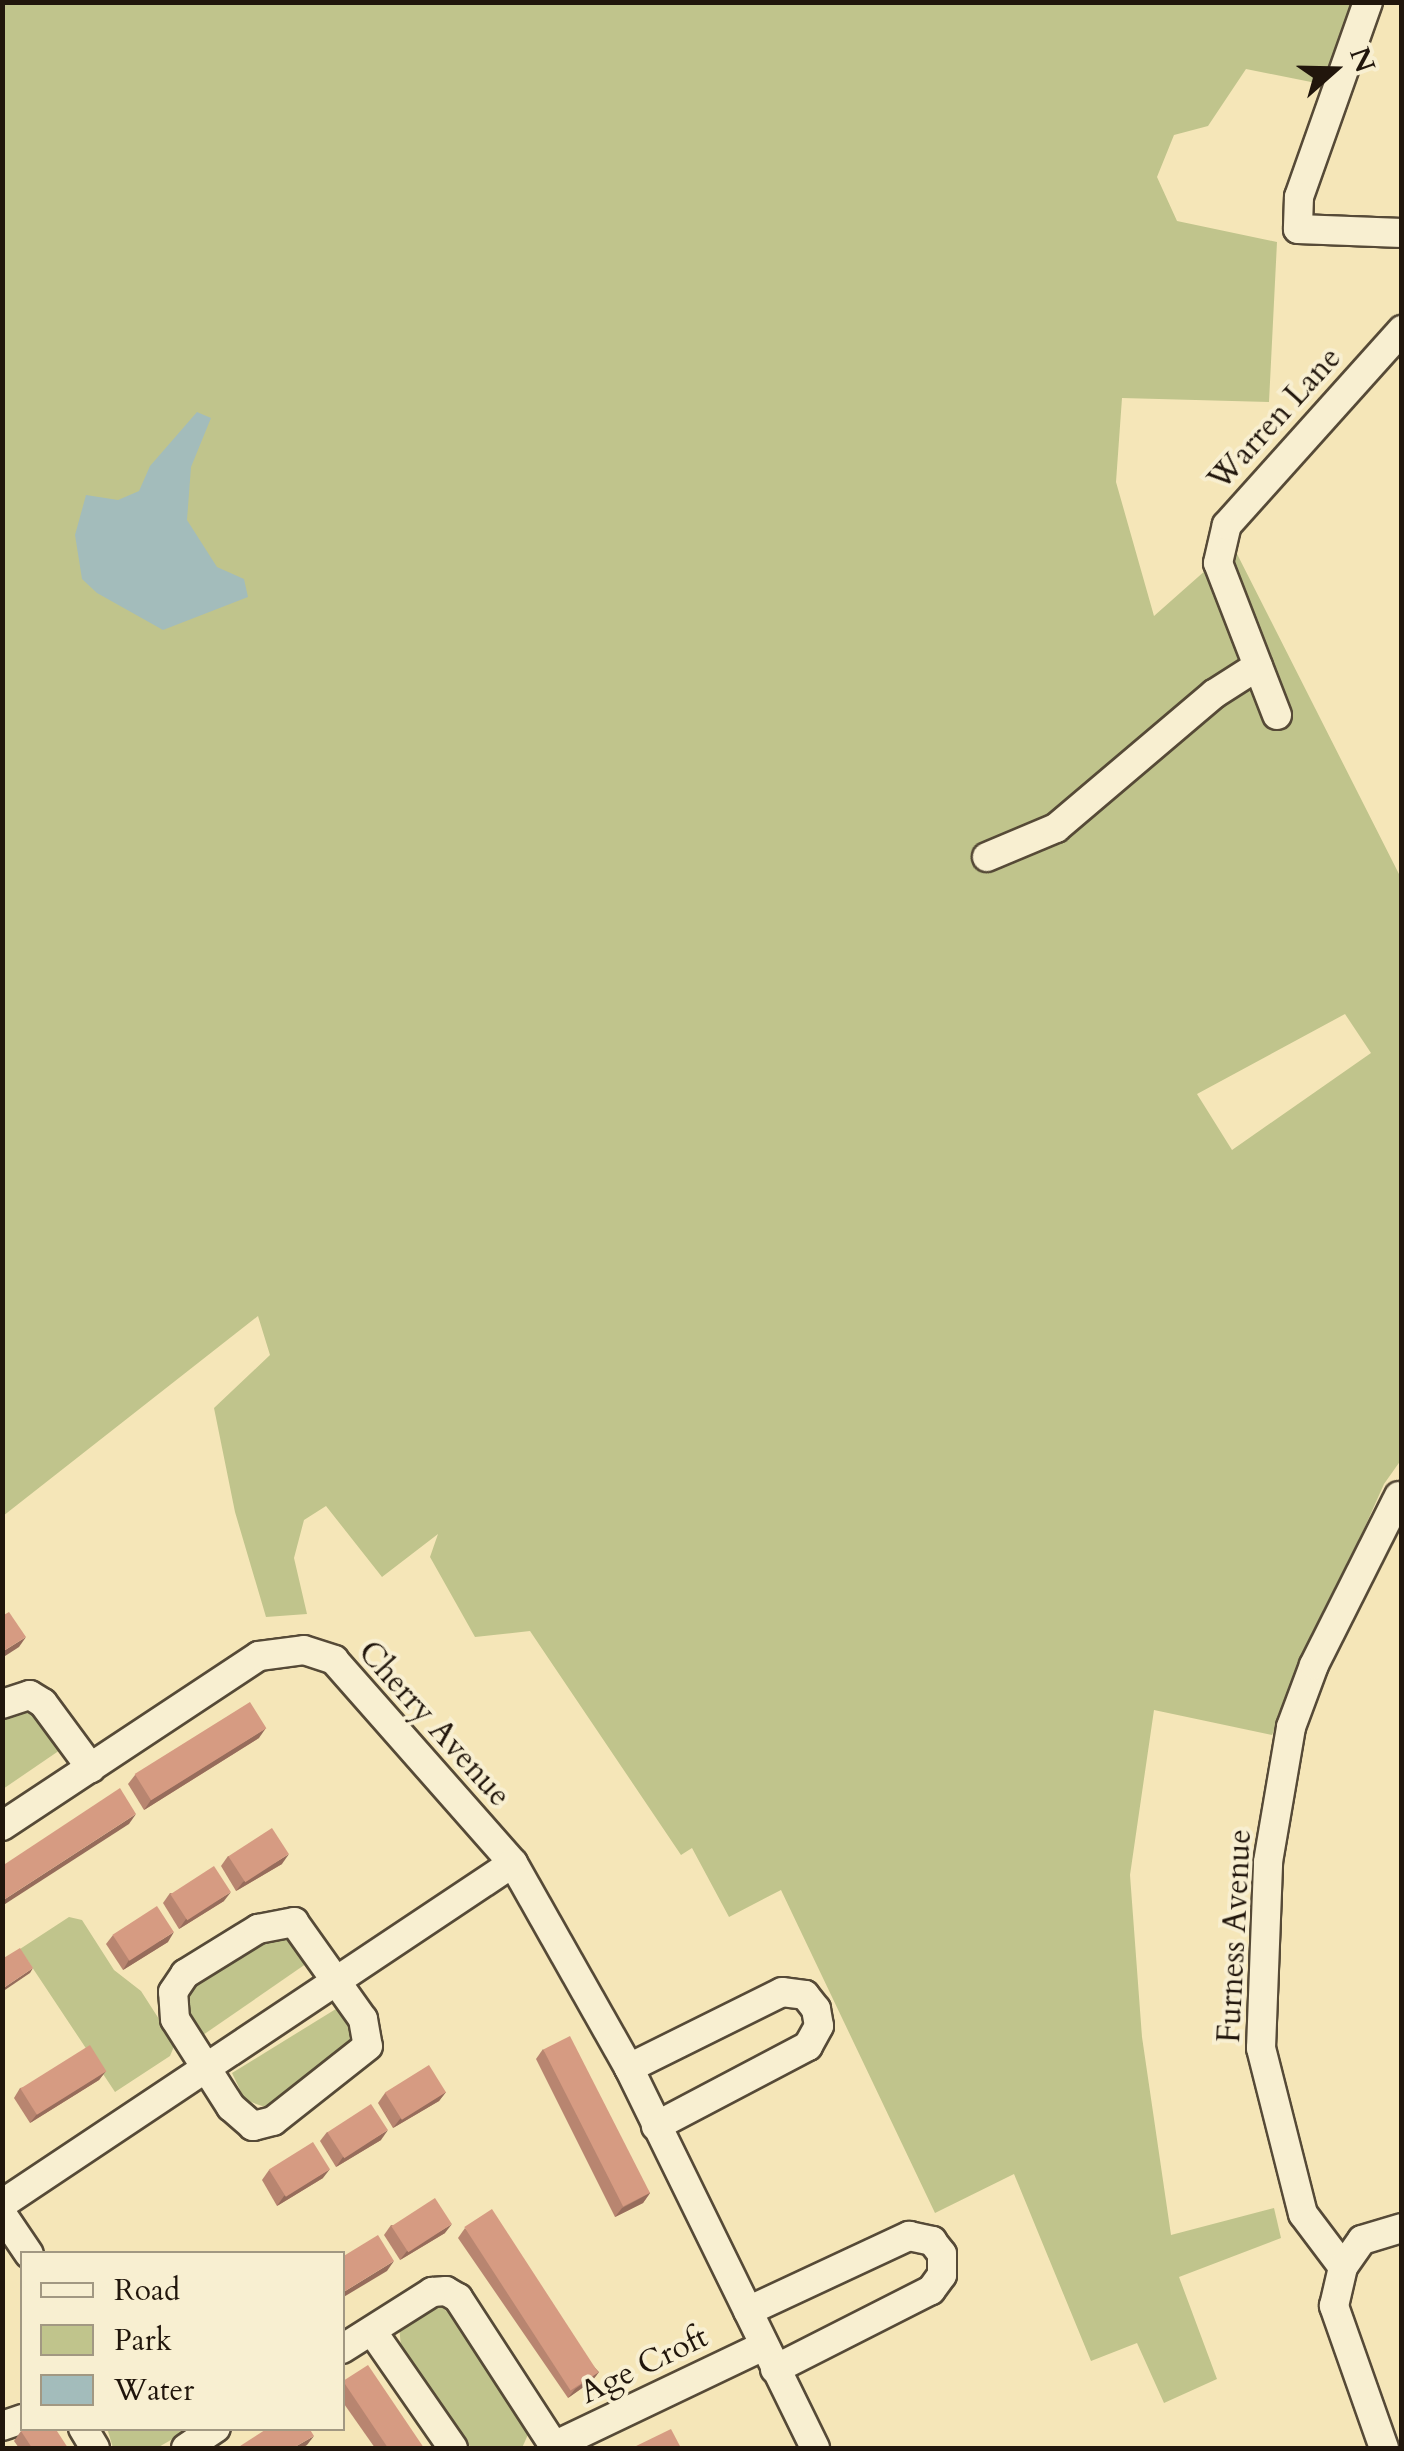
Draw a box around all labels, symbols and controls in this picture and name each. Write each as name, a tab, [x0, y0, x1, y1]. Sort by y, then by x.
north arrow	[1284, 20, 1384, 120]
text: N	[1340, 42, 1384, 78]
street label: Warren Lane	[1201, 339, 1349, 499]
street label: Cherry Avenue	[350, 1633, 518, 1815]
street label: Furness Avenue	[1210, 1828, 1260, 2044]
legend	[20, 2251, 345, 2431]
text: Road	[114, 2270, 180, 2311]
street label: Age Croft	[574, 2318, 714, 2412]
text: Park	[114, 2320, 172, 2361]
text: Water	[114, 2370, 194, 2411]

